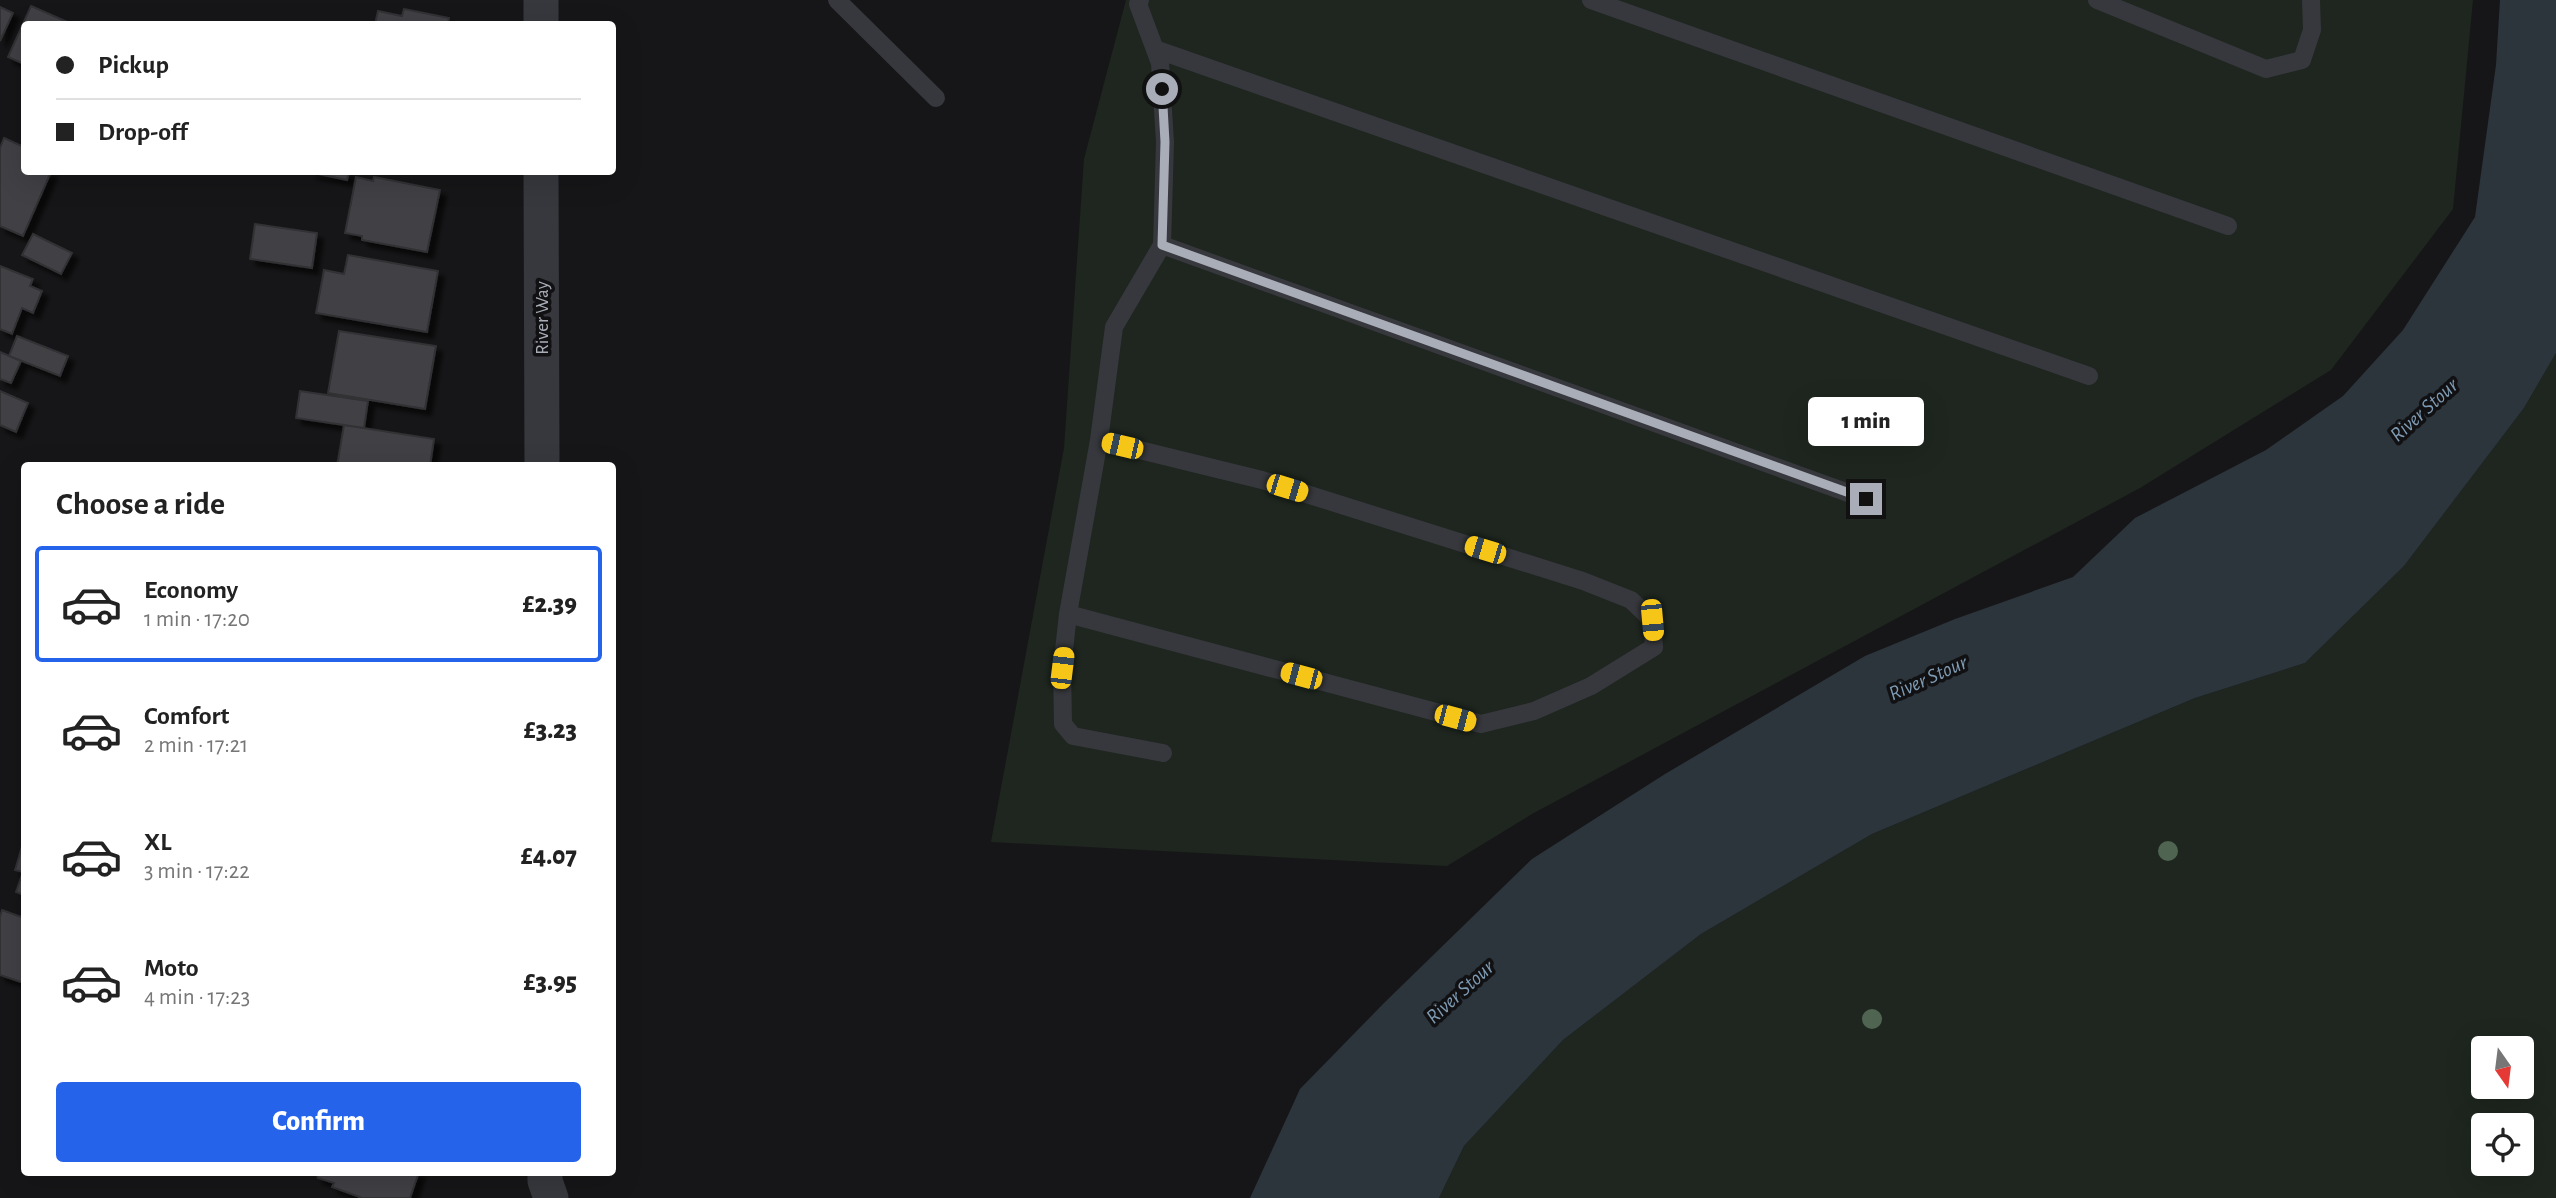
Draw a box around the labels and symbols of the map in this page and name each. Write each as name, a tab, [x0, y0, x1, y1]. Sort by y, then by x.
route start	[1146, 73, 1178, 105]
street label: River Way	[533, 281, 552, 355]
water label: River Stour	[2386, 374, 2463, 446]
callout: 1 min	[1808, 398, 1924, 447]
car	[1100, 431, 1145, 461]
car	[1264, 472, 1311, 504]
route end	[1850, 483, 1882, 515]
car	[1462, 534, 1509, 566]
car	[1640, 598, 1665, 642]
car	[1050, 646, 1075, 690]
water label: River Stour	[1886, 651, 1971, 705]
car	[1278, 660, 1325, 692]
car	[1432, 702, 1479, 734]
water label: River Stour	[1422, 956, 1499, 1028]
north arrow	[2471, 1036, 2534, 1099]

